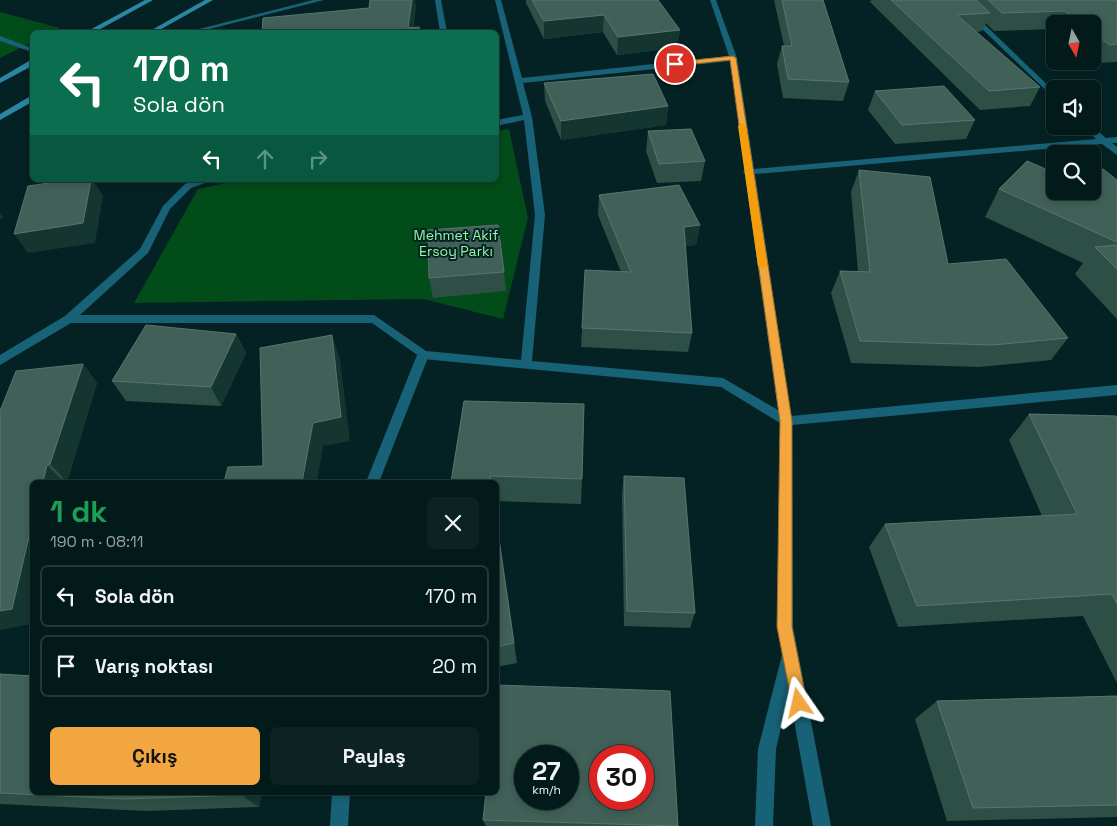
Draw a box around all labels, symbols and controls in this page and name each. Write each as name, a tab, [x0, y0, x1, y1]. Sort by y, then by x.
north arrow	[1046, 15, 1101, 70]
map controls	[1046, 15, 1101, 200]
pin	[654, 43, 696, 85]
text: 170 m	[133, 47, 230, 91]
icon: left	[50, 50, 115, 115]
icon: arrive	[661, 50, 689, 78]
button: sound	[1046, 80, 1101, 135]
text: Sola dön	[133, 90, 225, 118]
icon: left	[198, 145, 226, 173]
icon: ahead	[251, 145, 279, 173]
icon: right	[304, 145, 332, 173]
button: search	[1046, 145, 1101, 200]
park label: Mehmet Akif Ersoy Parkı	[414, 226, 498, 260]
text: 1 dk	[50, 492, 107, 531]
button: close	[427, 497, 479, 549]
text: 190 m · 08:11	[50, 531, 143, 552]
icon: left	[52, 582, 80, 610]
text: Sola dön	[95, 584, 174, 609]
text: 170 m	[425, 584, 477, 609]
icon: arrive	[52, 652, 80, 680]
text: Varış noktası	[95, 654, 213, 679]
text: 20 m	[432, 654, 477, 679]
position arrow	[772, 676, 824, 728]
button: Çıkış	[50, 727, 260, 785]
button: Paylaş	[270, 727, 479, 785]
speed limit sign: 30	[589, 745, 654, 810]
text: 27	[532, 755, 561, 787]
text: km/h	[532, 782, 561, 798]

